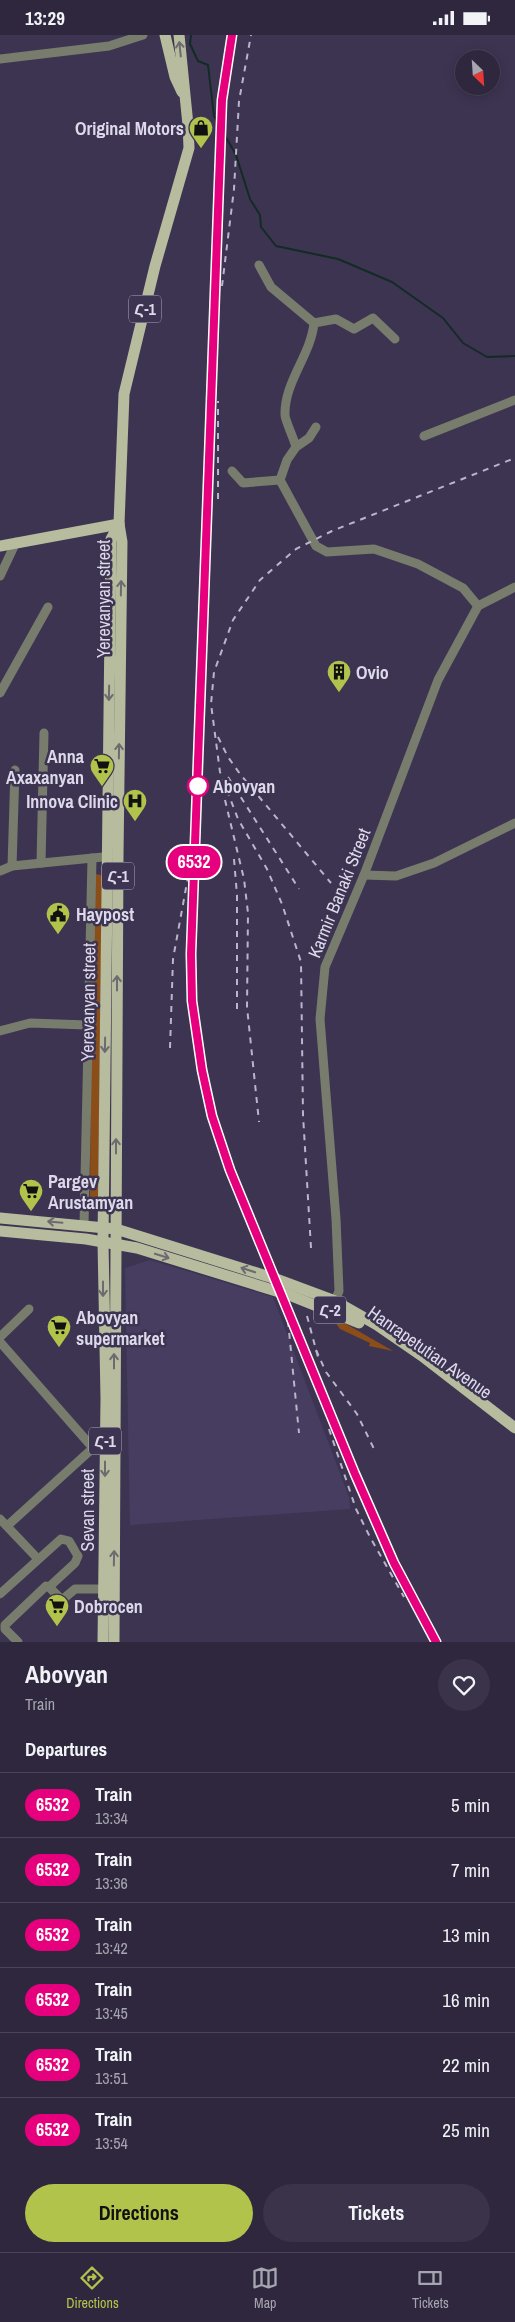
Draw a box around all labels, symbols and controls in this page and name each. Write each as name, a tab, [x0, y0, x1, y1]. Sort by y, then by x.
text: 13:29	[25, 5, 65, 31]
one-way arrow	[176, 42, 185, 58]
north arrow	[455, 50, 500, 95]
map controls	[455, 50, 500, 95]
shop icon: Original Motors	[188, 115, 214, 149]
place label: Original Motors	[75, 116, 184, 141]
road number: Հ-1	[129, 295, 161, 323]
street label: Yerevanyan street	[91, 540, 116, 658]
one-way arrow	[116, 581, 126, 597]
building icon: Ovio	[326, 659, 352, 693]
place label: Ovio	[356, 660, 389, 685]
one-way arrow	[104, 685, 114, 701]
one-way arrow	[114, 743, 124, 760]
place label: Anna Axaxanyan	[6, 744, 85, 790]
supermarket icon: Anna Axaxanyan	[89, 753, 115, 787]
place label: Abovyan	[213, 774, 275, 799]
marker: Abovyan	[187, 775, 209, 797]
hospital icon: Innova Clinic	[122, 788, 148, 822]
place label: Innova Clinic	[26, 789, 118, 814]
street label: Karmir Banaki Street	[302, 824, 376, 962]
line badge: 6532	[159, 846, 229, 878]
text: 6532	[178, 849, 210, 874]
road number: Հ-1	[102, 863, 134, 889]
public building icon: Haypost	[45, 901, 71, 935]
place label: Haypost	[76, 902, 134, 927]
street label: Yerevanyan street	[74, 942, 102, 1062]
one-way arrow	[112, 975, 122, 992]
one-way arrow	[100, 1036, 110, 1053]
one-way arrow	[111, 1138, 121, 1154]
place label: Pargev Arustamyan	[48, 1169, 133, 1215]
supermarket icon: Pargev Arustamyan	[18, 1178, 44, 1212]
one-way arrow	[47, 1218, 63, 1227]
one-way arrow	[154, 1251, 170, 1261]
one-way arrow	[240, 1265, 256, 1275]
one-way arrow	[98, 1281, 108, 1297]
road number: Հ-2	[314, 1297, 346, 1323]
street label: Hanrapetutian Avenue	[363, 1300, 497, 1404]
place label: Abovyan supermarket	[76, 1305, 165, 1351]
supermarket icon: Abovyan supermarket	[46, 1314, 72, 1348]
one-way arrow	[110, 1353, 119, 1369]
road number: Հ-1	[89, 1427, 121, 1455]
one-way arrow	[100, 1461, 110, 1477]
street label: Sevan street	[75, 1469, 100, 1551]
one-way arrow	[109, 1551, 119, 1567]
supermarket icon: Dobrocen	[44, 1593, 70, 1627]
place label: Dobrocen	[74, 1594, 143, 1619]
text: Abovyan	[25, 1658, 108, 1690]
button: heart	[438, 1659, 490, 1711]
text: Train	[25, 1693, 55, 1715]
text: Departures	[25, 1736, 107, 1762]
text: Train	[95, 1781, 132, 1807]
text: 6532	[36, 1792, 69, 1817]
text: 5 min	[451, 1792, 490, 1818]
text: 13:34	[95, 1807, 128, 1829]
text: Train	[95, 1846, 132, 1872]
text: 6532	[36, 1857, 69, 1882]
text: 7 min	[451, 1857, 490, 1883]
text: 13:36	[95, 1872, 128, 1894]
text: Train	[95, 1911, 132, 1937]
text: 6532	[36, 1922, 69, 1947]
text: 13 min	[442, 1922, 490, 1948]
text: 13:42	[95, 1937, 128, 1959]
text: Train	[95, 1976, 132, 2002]
text: 6532	[36, 1987, 69, 2012]
text: 16 min	[442, 1987, 490, 2013]
text: 13:45	[95, 2002, 128, 2024]
text: Train	[95, 2041, 132, 2067]
text: 6532	[36, 2052, 69, 2077]
text: 22 min	[442, 2052, 490, 2078]
text: 13:51	[95, 2067, 128, 2089]
text: Train	[95, 2106, 132, 2132]
text: 6532	[36, 2117, 69, 2142]
text: 25 min	[442, 2117, 490, 2143]
text: 13:54	[95, 2132, 128, 2154]
button: Directions	[25, 2184, 253, 2242]
button: Tickets	[263, 2184, 490, 2242]
tab: Directions	[66, 2264, 119, 2312]
tab: Map	[251, 2264, 279, 2312]
tab: Tickets	[412, 2264, 449, 2312]

